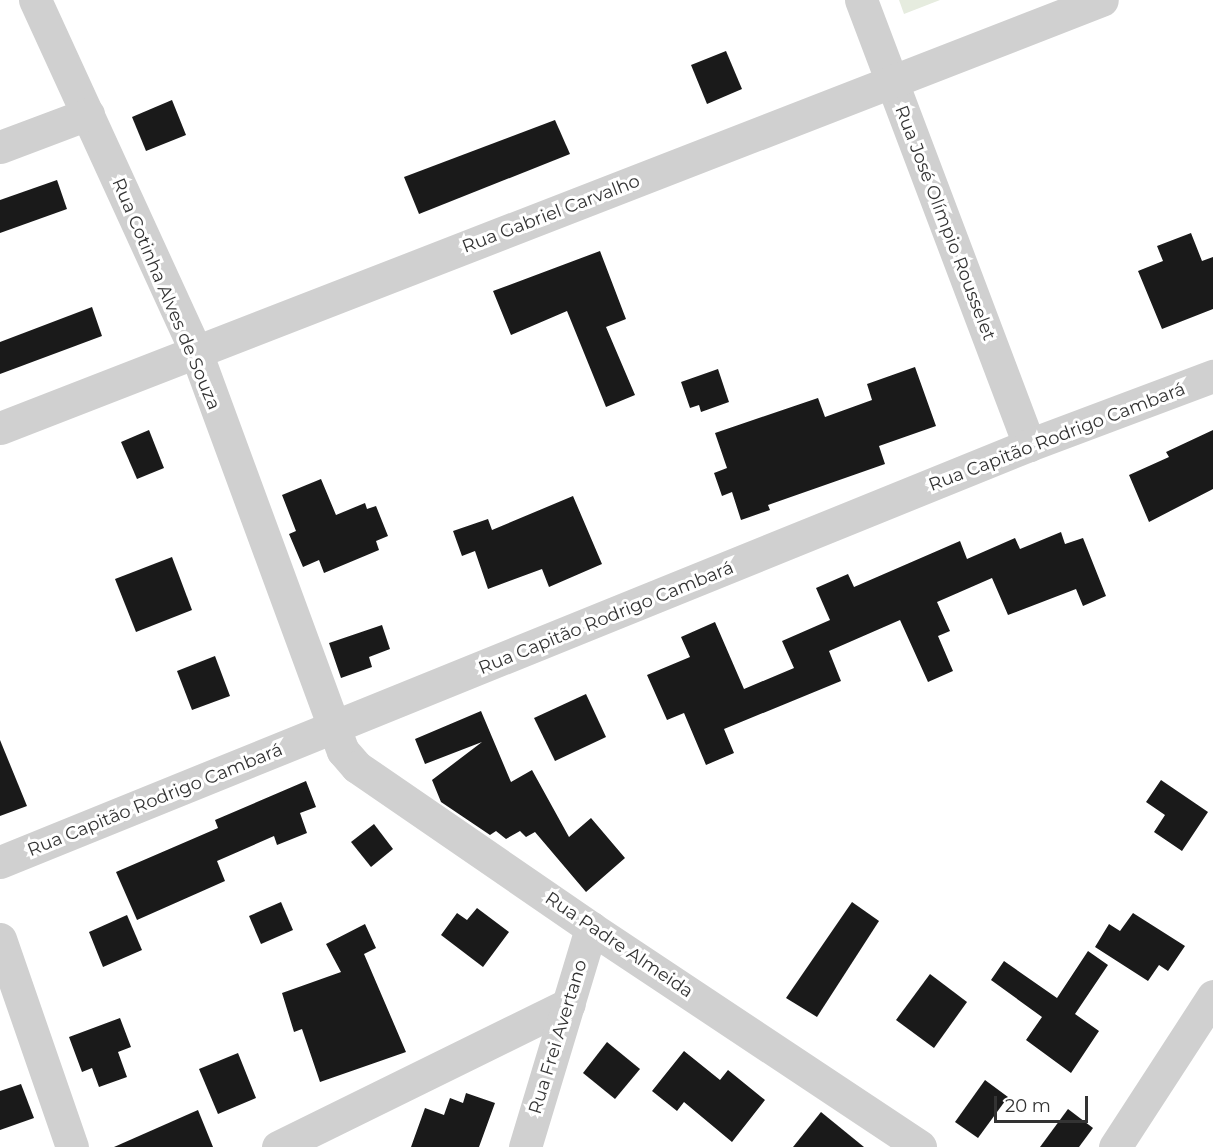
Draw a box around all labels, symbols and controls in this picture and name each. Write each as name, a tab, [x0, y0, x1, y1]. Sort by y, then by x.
street label: Rua José Olímpio Rousselet	[890, 102, 1000, 344]
street label: Rua Gabriel Carvalho	[459, 170, 643, 258]
street label: Rua Cotinha Alves de Souza	[107, 175, 225, 413]
street label: Rua Capitão Rodrigo Cambará	[926, 378, 1188, 496]
street label: Rua Capitão Rodrigo Cambará	[475, 557, 737, 679]
street label: Rua Capitão Rodrigo Cambará	[24, 739, 286, 861]
street label: Rua Padre Almeida	[541, 887, 697, 1003]
street label: Rua Frei Avertano	[524, 957, 592, 1117]
scale bar	[997, 1084, 1092, 1122]
text: 20 m	[1005, 1095, 1051, 1117]

